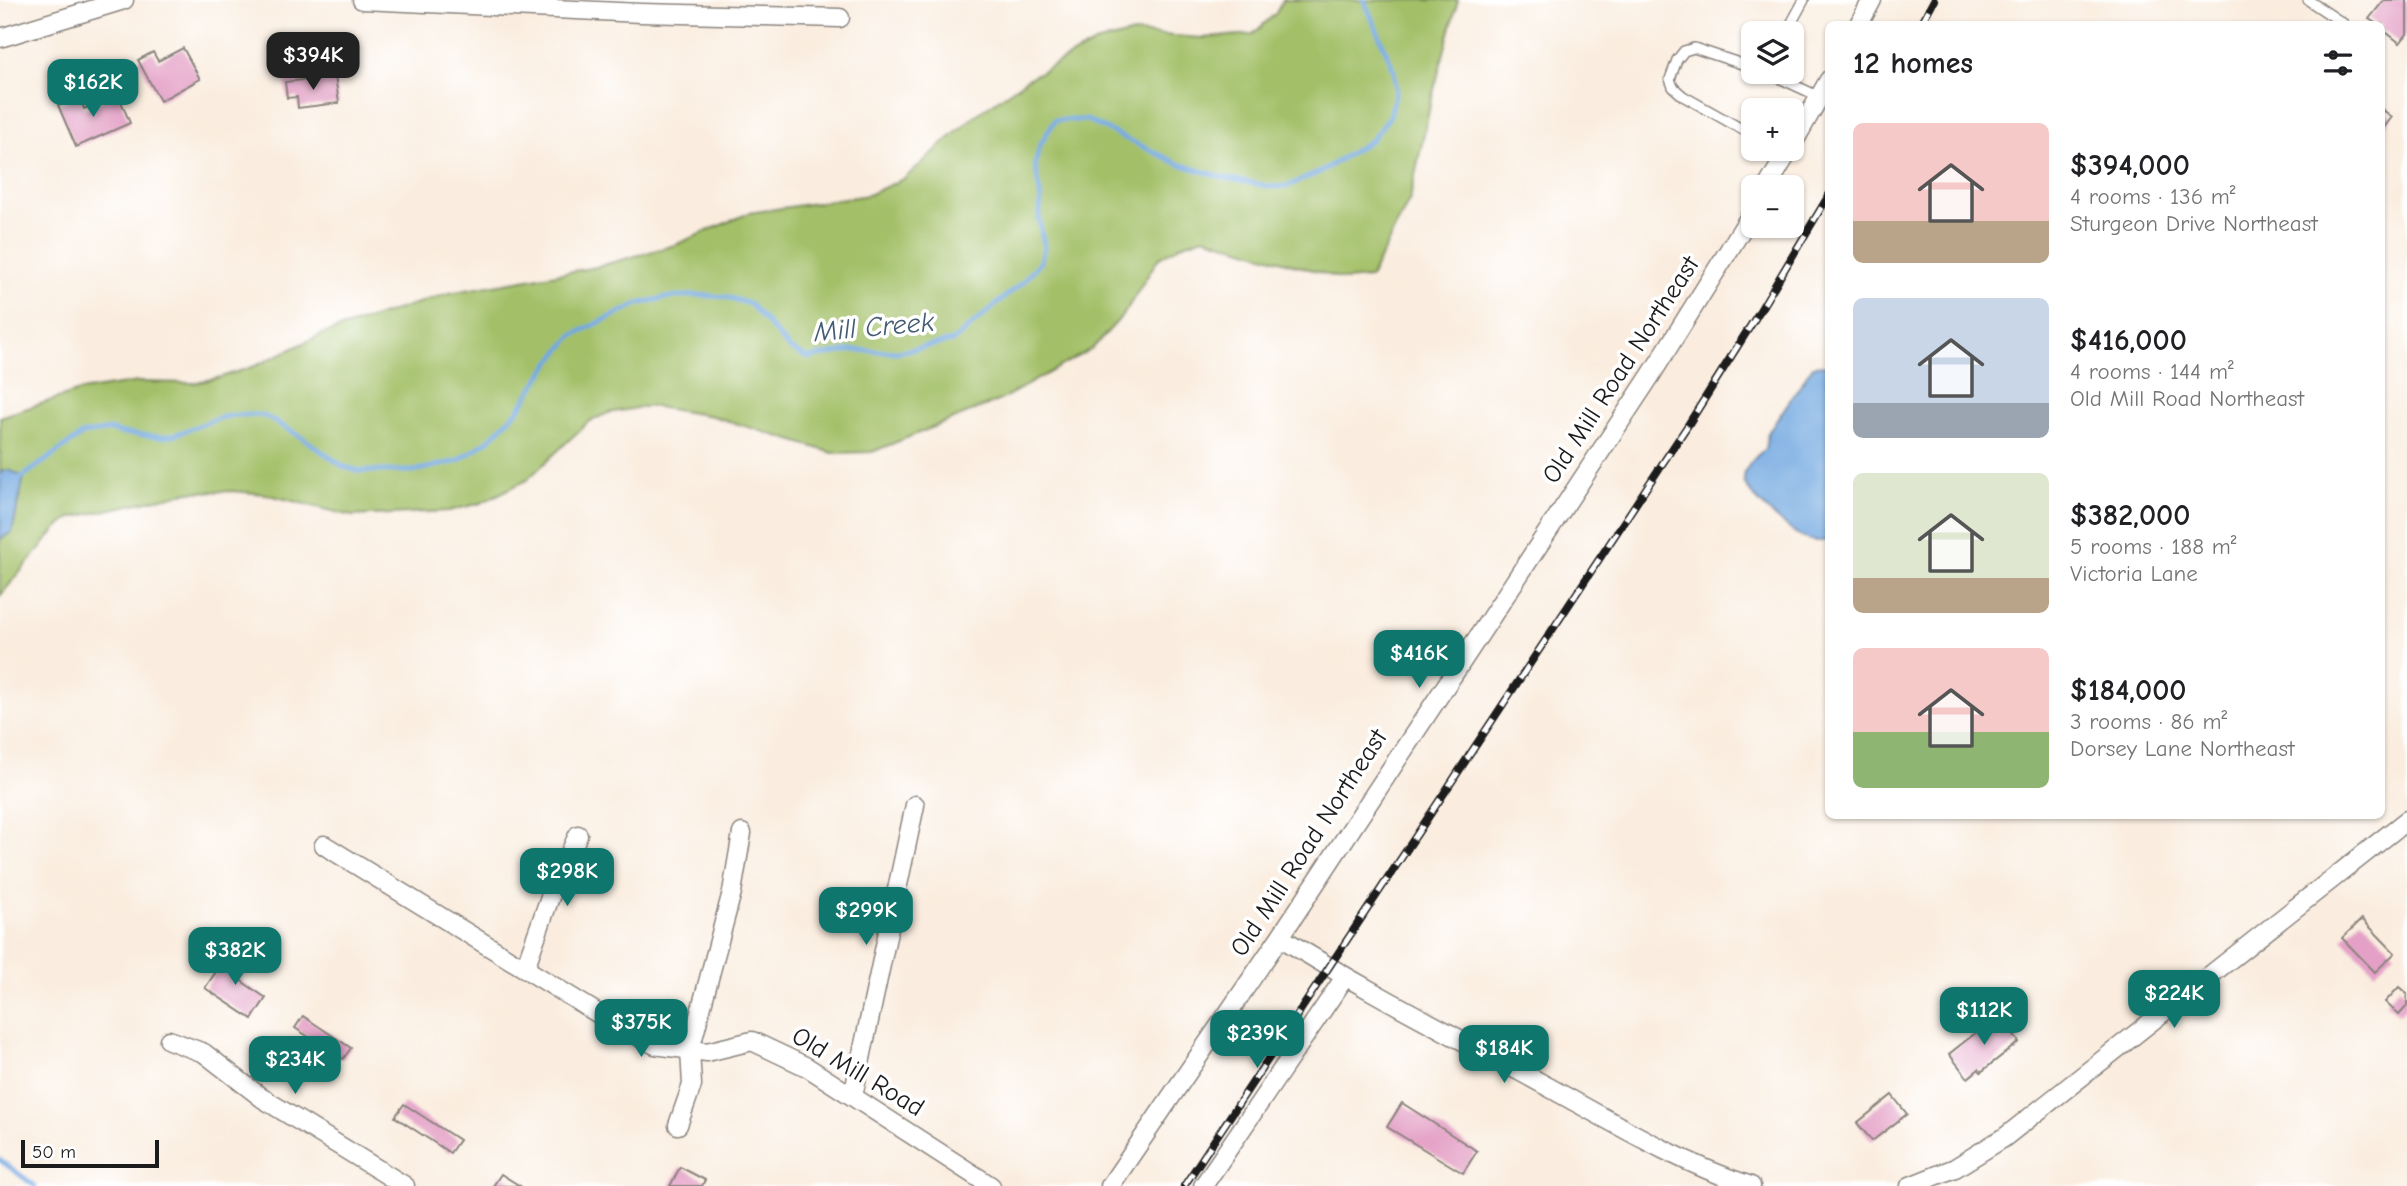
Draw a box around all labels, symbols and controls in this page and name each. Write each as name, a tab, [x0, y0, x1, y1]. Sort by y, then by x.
map controls	[1741, 21, 1804, 238]
button: layers	[1741, 21, 1804, 84]
pin: $394K	[264, 32, 362, 92]
text: $394K	[283, 41, 343, 68]
icon: filters	[2319, 44, 2357, 82]
text: 12 homes	[1853, 46, 1973, 81]
pin: $162K	[44, 60, 142, 119]
text: $162K	[63, 68, 123, 95]
button: +	[1741, 98, 1804, 161]
text: $394,000	[2070, 148, 2190, 183]
icon: home	[1909, 151, 1993, 235]
button: −	[1741, 175, 1804, 238]
text: 4 rooms · 136 m²	[2070, 183, 2236, 210]
text: Sturgeon Drive Northeast	[2070, 210, 2318, 237]
street label: Old Mill Road Northeast	[1536, 250, 1707, 489]
water label: Mill Creek	[811, 306, 936, 348]
text: $416,000	[2070, 323, 2187, 358]
icon: home	[1909, 326, 1993, 410]
text: 4 rooms · 144 m²	[2070, 358, 2234, 385]
text: Old Mill Road Northeast	[2070, 385, 2304, 412]
text: $382,000	[2070, 498, 2190, 533]
icon: home	[1909, 501, 1993, 585]
text: 5 rooms · 188 m²	[2070, 533, 2236, 560]
text: Victoria Lane	[2070, 560, 2198, 587]
pin: $416K	[1370, 630, 1468, 690]
text: $416K	[1390, 639, 1448, 666]
text: $184,000	[2070, 673, 2187, 708]
icon: home	[1909, 676, 1993, 760]
text: 3 rooms · 86 m²	[2070, 708, 2227, 735]
street label: Old Mill Road Northeast	[1224, 723, 1395, 962]
text: Dorsey Lane Northeast	[2070, 735, 2295, 762]
pin: $298K	[518, 848, 616, 908]
text: $298K	[536, 857, 598, 884]
pin: $299K	[817, 888, 915, 947]
text: $299K	[835, 896, 897, 923]
pin: $382K	[186, 928, 284, 987]
text: $382K	[204, 936, 266, 963]
pin: $224K	[2125, 970, 2223, 1030]
text: $224K	[2144, 979, 2204, 1006]
pin: $112K	[1935, 988, 2033, 1047]
text: $112K	[1956, 996, 2012, 1023]
pin: $375K	[592, 1000, 690, 1059]
text: $375K	[611, 1008, 671, 1035]
pin: $239K	[1208, 1010, 1306, 1070]
text: $239K	[1226, 1019, 1288, 1046]
street label: Old Mill Road	[787, 1021, 929, 1123]
pin: $184K	[1455, 1026, 1553, 1085]
text: $184K	[1475, 1034, 1533, 1061]
pin: $234K	[246, 1036, 344, 1096]
text: $234K	[265, 1045, 325, 1072]
scale bar	[21, 1137, 159, 1169]
text: 50 m	[32, 1141, 76, 1163]

